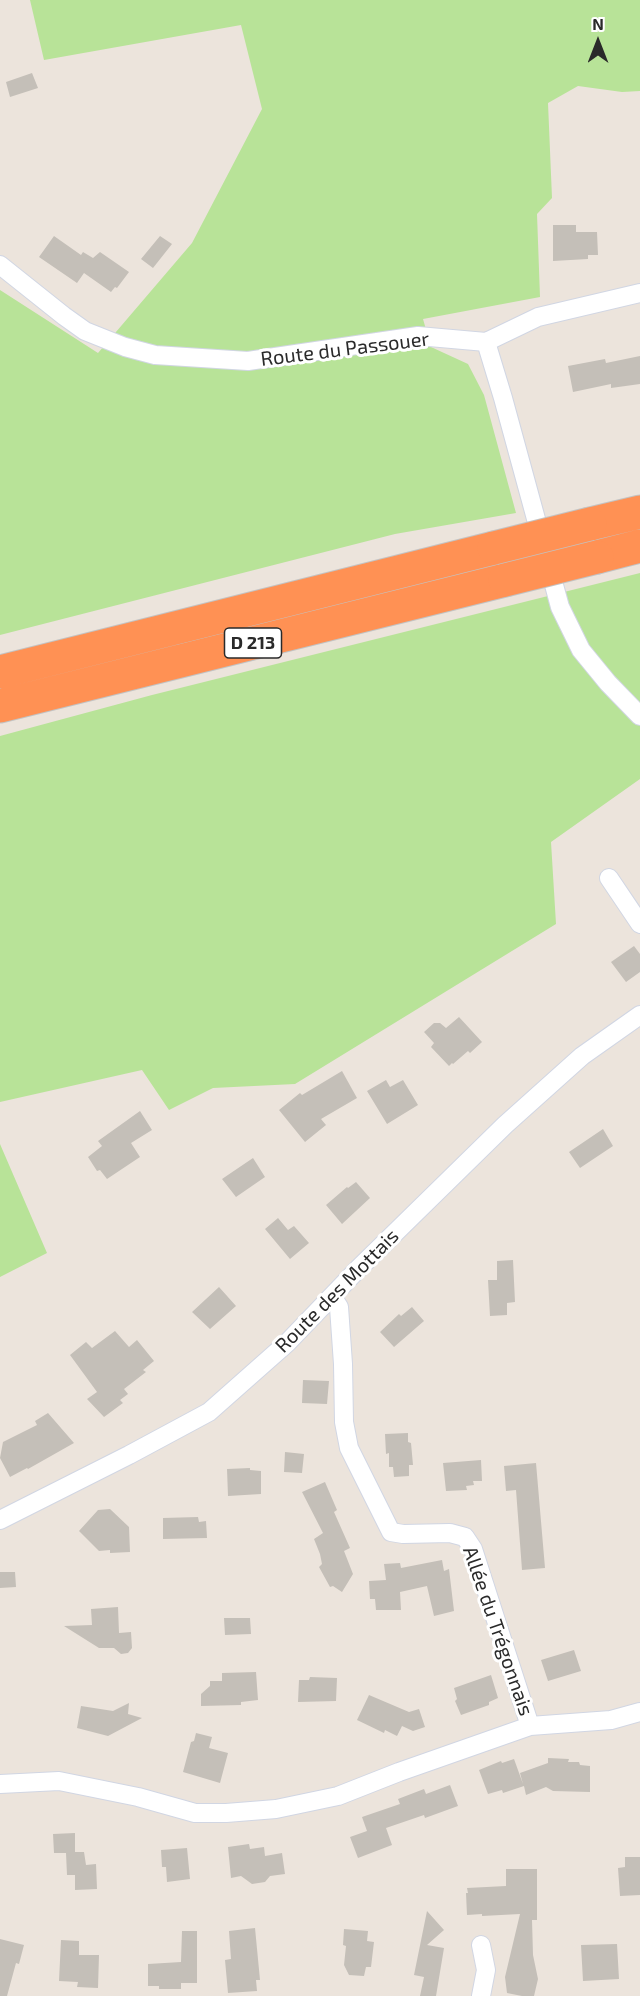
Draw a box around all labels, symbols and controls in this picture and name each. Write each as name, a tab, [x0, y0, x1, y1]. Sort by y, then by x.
north arrow	[568, 12, 628, 72]
text: N	[592, 14, 604, 33]
street label: Route du Passouer	[259, 327, 431, 371]
road number: D 213	[224, 628, 282, 658]
street label: Route des Mottais	[270, 1224, 404, 1358]
street label: Allée du Trégonnais	[458, 1543, 538, 1719]

